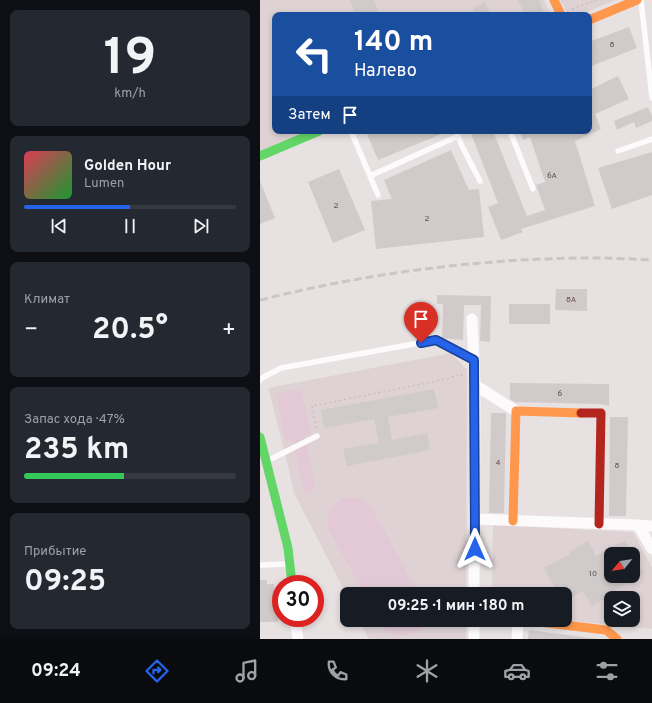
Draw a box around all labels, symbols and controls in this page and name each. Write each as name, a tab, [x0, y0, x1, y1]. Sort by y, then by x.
text: 140 m	[354, 25, 433, 61]
text: 19	[104, 27, 156, 93]
icon: left	[288, 28, 340, 80]
house number: 8	[610, 40, 615, 50]
text: Налево	[354, 60, 417, 83]
text: km/h	[114, 86, 146, 102]
icon: arrive	[339, 104, 361, 126]
text: Затем	[288, 106, 331, 125]
text: Golden Hour	[84, 157, 171, 176]
house number: 6А	[547, 171, 558, 181]
text: Lumen	[84, 176, 124, 192]
house number: 2	[334, 201, 339, 211]
house number: 2	[425, 214, 430, 224]
icon: previous	[48, 215, 70, 237]
icon: pause	[119, 215, 141, 237]
icon: next	[190, 215, 212, 237]
text: Климат	[24, 292, 70, 308]
house number: 8А	[566, 295, 577, 305]
pin	[404, 302, 438, 343]
icon: arrive	[410, 308, 432, 330]
text: 20.5°	[92, 312, 168, 349]
text: −	[24, 317, 38, 344]
text: +	[222, 317, 236, 344]
house number: 6	[558, 389, 563, 399]
text: Запас хода · 47%	[24, 412, 125, 428]
text: 235 km	[24, 432, 129, 469]
house number: 4	[496, 458, 501, 468]
house number: 8	[615, 461, 620, 471]
position arrow	[454, 528, 496, 570]
text: Прибытие	[24, 544, 86, 560]
north arrow	[604, 547, 640, 583]
map controls	[604, 547, 640, 627]
text: 09:25	[24, 564, 106, 601]
house number: 10	[589, 569, 597, 579]
speed limit sign: 30	[272, 575, 324, 627]
button: layers	[604, 591, 640, 627]
text: 09:25 · 1 мин · 180 m	[388, 597, 525, 616]
icon: directions	[143, 657, 171, 685]
icon: music	[233, 657, 261, 685]
icon: phone	[323, 657, 351, 685]
icon: climate	[413, 657, 441, 685]
icon: car	[503, 657, 531, 685]
icon: filters	[593, 657, 621, 685]
text: 09:24	[31, 660, 81, 683]

